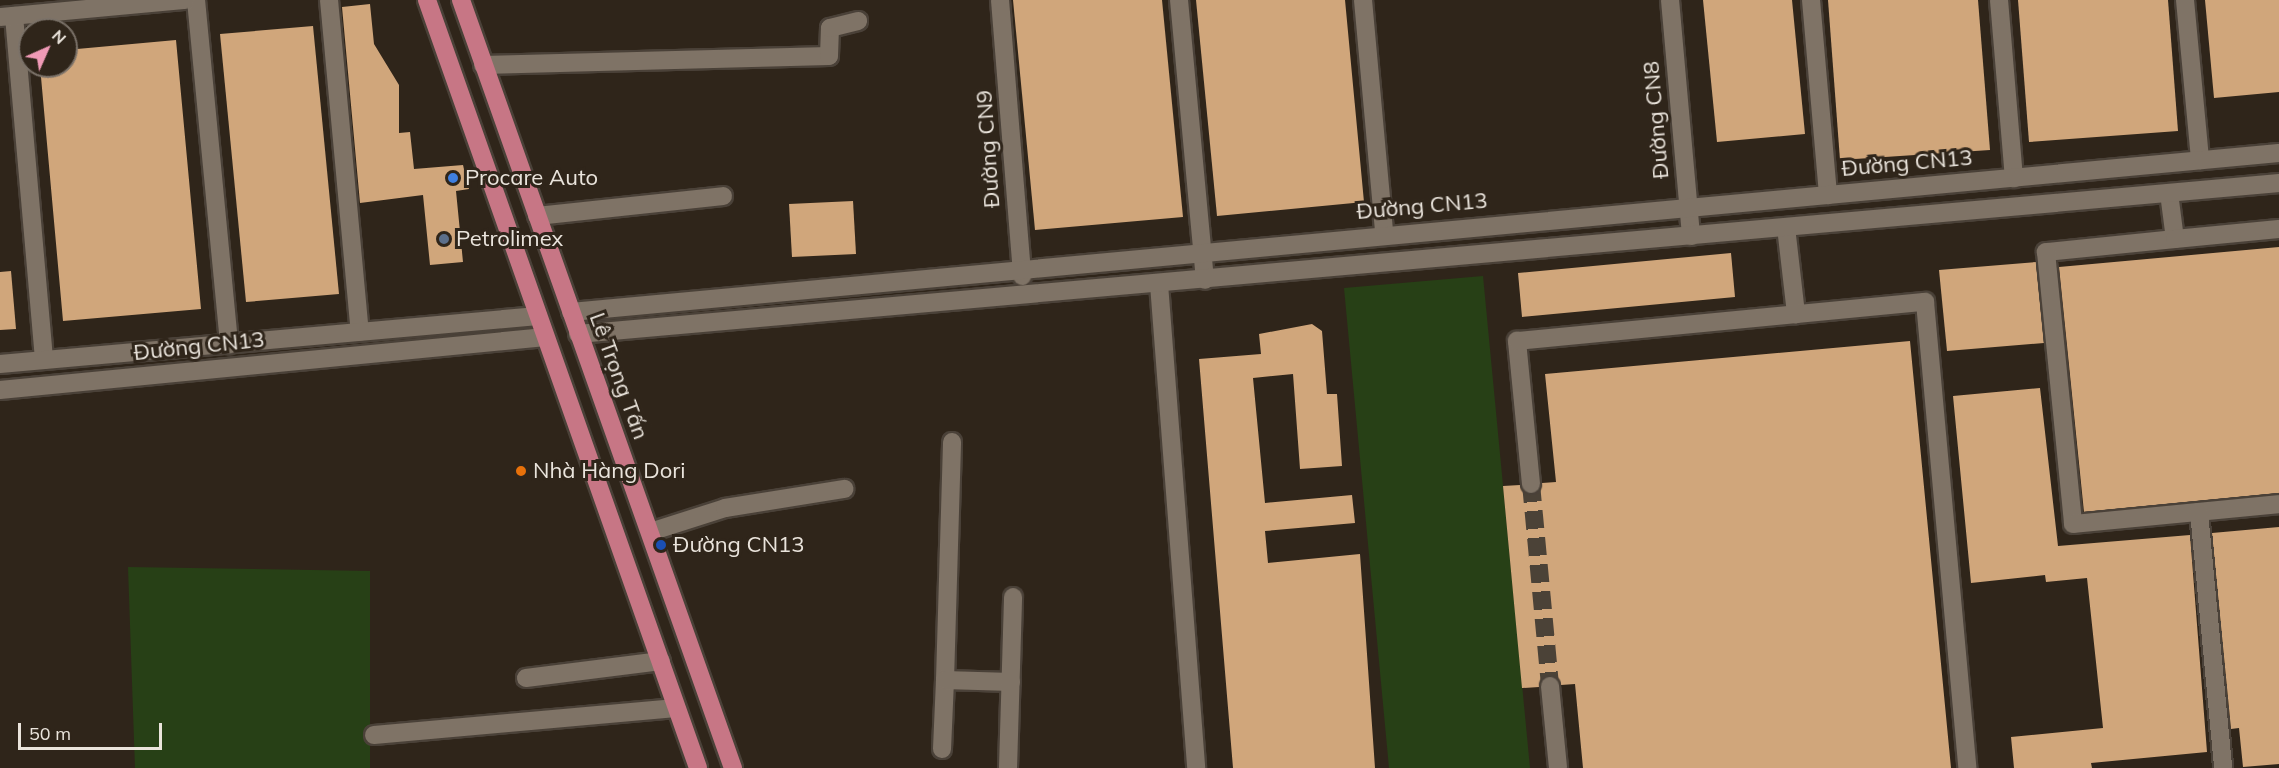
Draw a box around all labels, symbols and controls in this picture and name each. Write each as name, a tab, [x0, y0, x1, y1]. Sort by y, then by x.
north arrow	[18, 18, 78, 78]
text: N	[48, 25, 71, 48]
street label: Đường CN8	[1638, 60, 1674, 180]
street label: Đường CN9	[971, 89, 1005, 209]
street label: Đường CN13	[1840, 144, 1974, 182]
place label: Procare Auto	[465, 165, 598, 191]
marker: Procare Auto	[446, 171, 460, 185]
street label: Đường CN13	[1355, 187, 1489, 225]
place label: Petrolimex	[456, 226, 563, 252]
marker: Petrolimex	[437, 232, 451, 246]
street label: Lê Trọng Tấn	[584, 309, 654, 443]
street label: Đường CN13	[132, 326, 266, 366]
place label: Nhà Hàng Dori	[533, 458, 685, 484]
marker: Nhà Hàng Dori	[514, 464, 528, 478]
place label: Đường CN13	[673, 532, 804, 558]
marker: Đường CN13	[654, 538, 668, 552]
scale bar	[21, 711, 165, 749]
text: 50 m	[29, 722, 71, 745]

